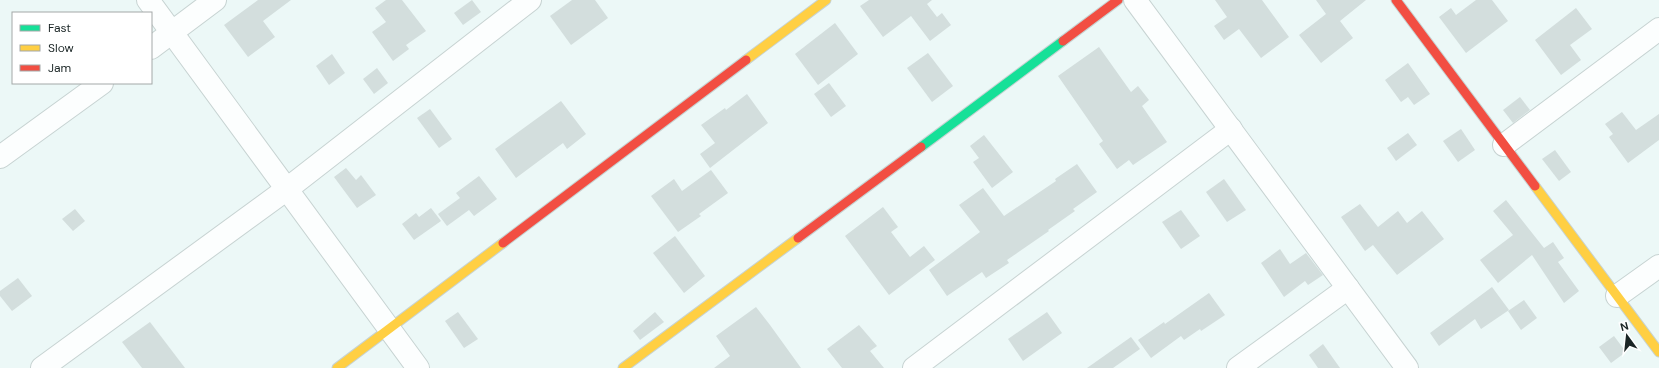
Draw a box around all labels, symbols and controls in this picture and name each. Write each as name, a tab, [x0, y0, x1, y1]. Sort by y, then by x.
legend	[12, 12, 152, 84]
text: Fast	[48, 20, 71, 36]
text: Slow	[48, 40, 74, 56]
text: Jam	[48, 60, 71, 76]
north arrow	[1607, 316, 1647, 356]
text: N	[1619, 319, 1630, 334]

